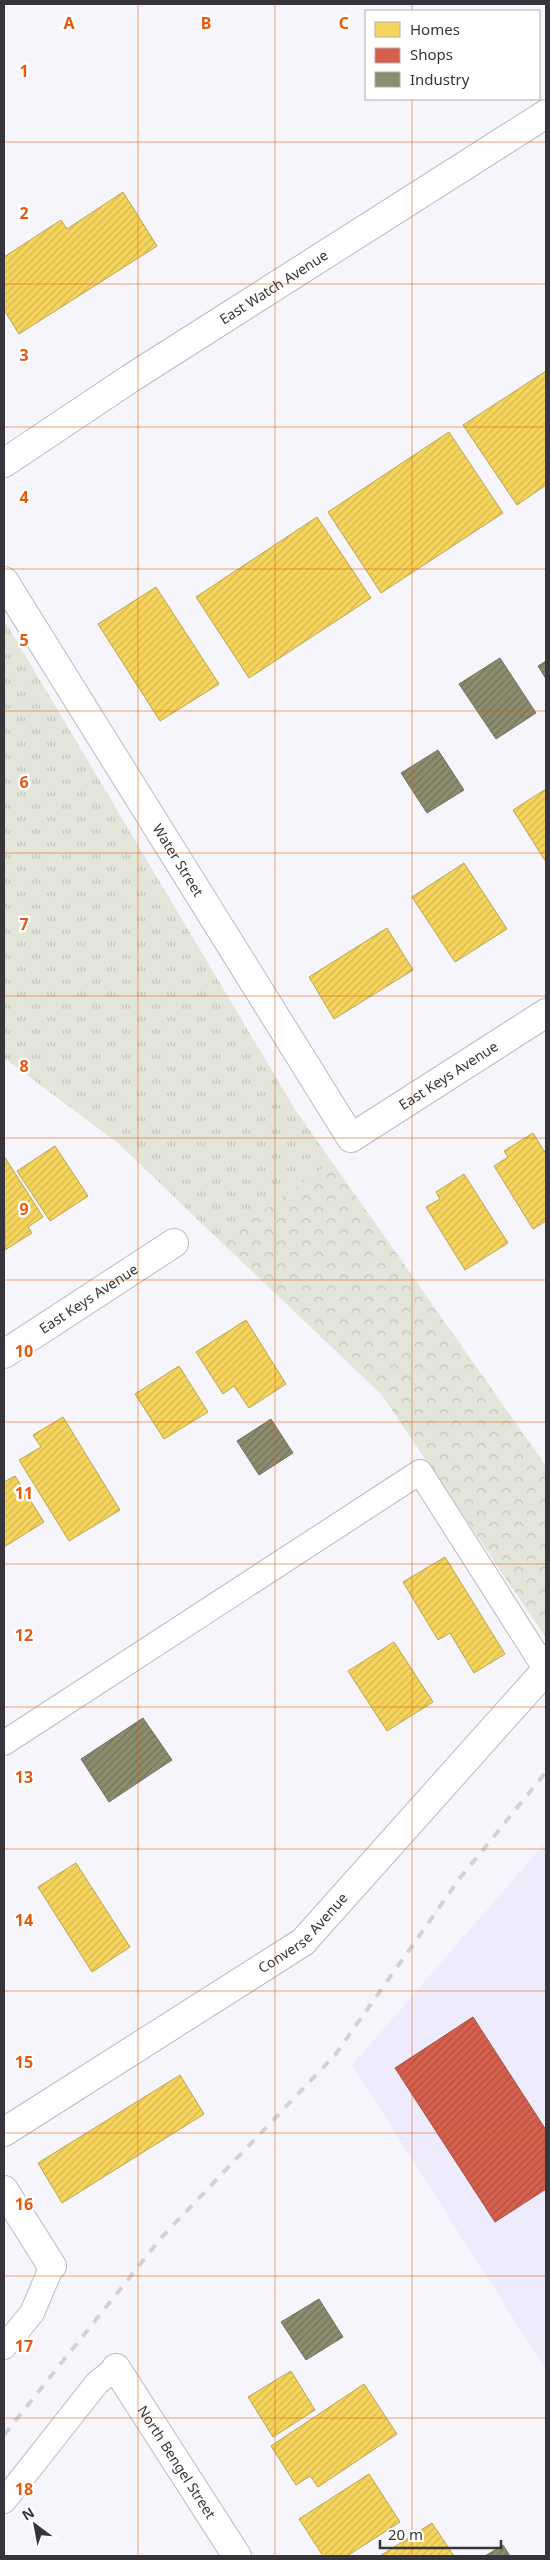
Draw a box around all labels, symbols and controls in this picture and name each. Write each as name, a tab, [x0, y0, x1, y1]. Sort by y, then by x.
legend	[365, 10, 540, 100]
text: A	[63, 12, 75, 34]
text: B	[201, 12, 211, 34]
text: C	[339, 12, 349, 34]
text: Homes	[410, 19, 460, 39]
text: Shops	[410, 44, 453, 64]
text: 1	[19, 60, 29, 82]
text: Industry	[410, 69, 470, 89]
text: 2	[19, 202, 29, 224]
street label: East Watch Avenue	[216, 245, 331, 328]
text: 3	[19, 344, 29, 366]
text: 4	[19, 486, 29, 508]
text: 5	[19, 629, 29, 651]
text: 6	[19, 771, 29, 793]
street label: Water Street	[149, 820, 208, 900]
text: 7	[19, 913, 29, 935]
street label: East Keys Avenue	[395, 1036, 501, 1114]
text: 8	[19, 1055, 29, 1077]
text: 9	[19, 1198, 29, 1220]
street label: East Keys Avenue	[35, 1259, 141, 1338]
text: 10	[15, 1340, 33, 1362]
text: 11	[15, 1482, 33, 1504]
text: 12	[15, 1624, 33, 1646]
text: 13	[15, 1766, 33, 1788]
street label: Converse Avenue	[254, 1888, 352, 1977]
text: 14	[15, 1909, 33, 1931]
text: 15	[15, 2051, 33, 2073]
text: 16	[15, 2193, 33, 2215]
text: 17	[15, 2335, 33, 2357]
street label: North Bengel Street	[134, 2402, 220, 2522]
text: 18	[15, 2478, 33, 2500]
north arrow	[10, 2500, 60, 2550]
text: N	[18, 2502, 38, 2525]
scale bar	[380, 2518, 501, 2550]
text: 20 m	[388, 2524, 423, 2544]

